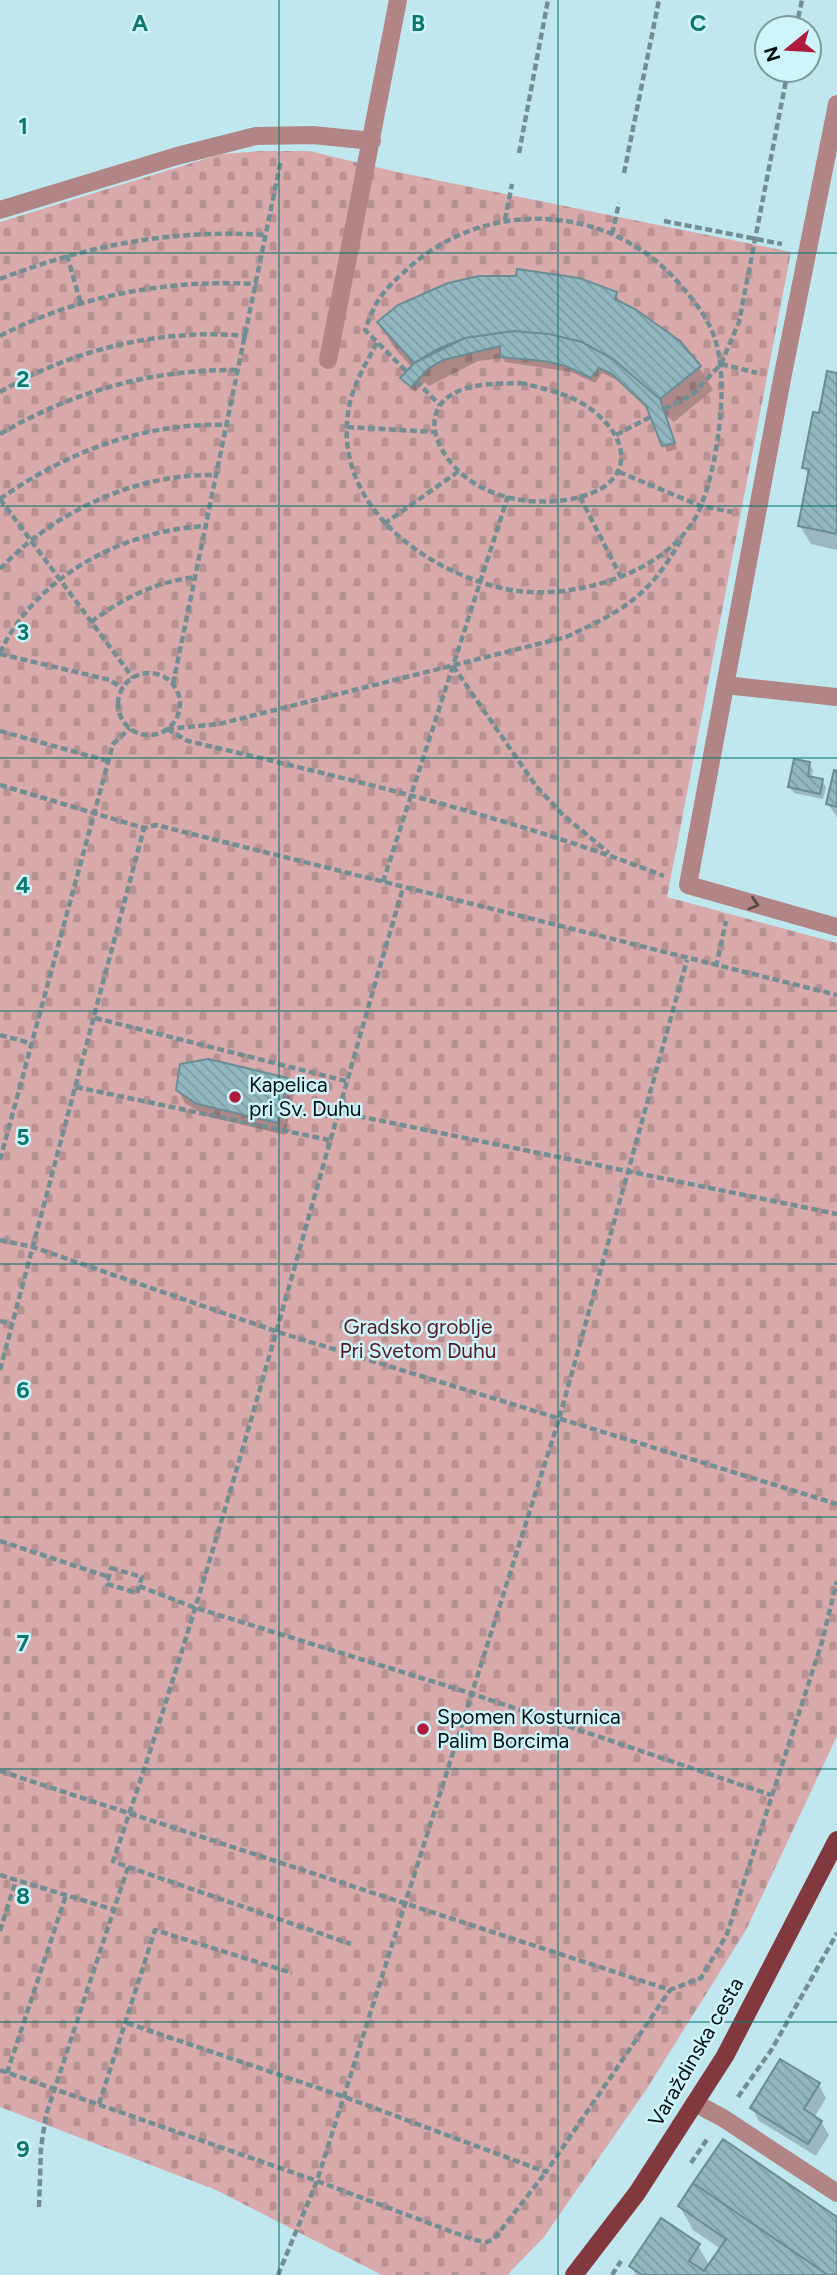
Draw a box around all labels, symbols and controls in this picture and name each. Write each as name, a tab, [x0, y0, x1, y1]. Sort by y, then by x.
text: A	[132, 9, 149, 37]
text: B	[411, 9, 425, 37]
text: C	[690, 9, 707, 37]
north arrow	[753, 14, 823, 84]
text: N	[759, 44, 786, 65]
text: 1	[18, 112, 28, 140]
text: 2	[16, 365, 30, 393]
text: 3	[17, 618, 29, 646]
text: 4	[16, 871, 30, 899]
one-way arrow	[747, 895, 759, 910]
place label: Kapelica pri Sv. Duhu	[249, 1072, 362, 1121]
marker: Kapelica pri Sv. Duhu	[227, 1089, 243, 1105]
text: 5	[16, 1123, 30, 1151]
park label: Gradsko groblje Pri Svetom Duhu	[340, 1314, 497, 1363]
text: 6	[16, 1376, 30, 1404]
text: 7	[17, 1629, 30, 1657]
place label: Spomen Kosturnica Palim Borcima	[437, 1704, 621, 1753]
marker: Spomen Kosturnica Palim Borcima	[415, 1721, 431, 1737]
text: 8	[16, 1882, 30, 1910]
street label: Varaždinska cesta	[643, 1973, 748, 2131]
text: 9	[16, 2135, 30, 2163]

